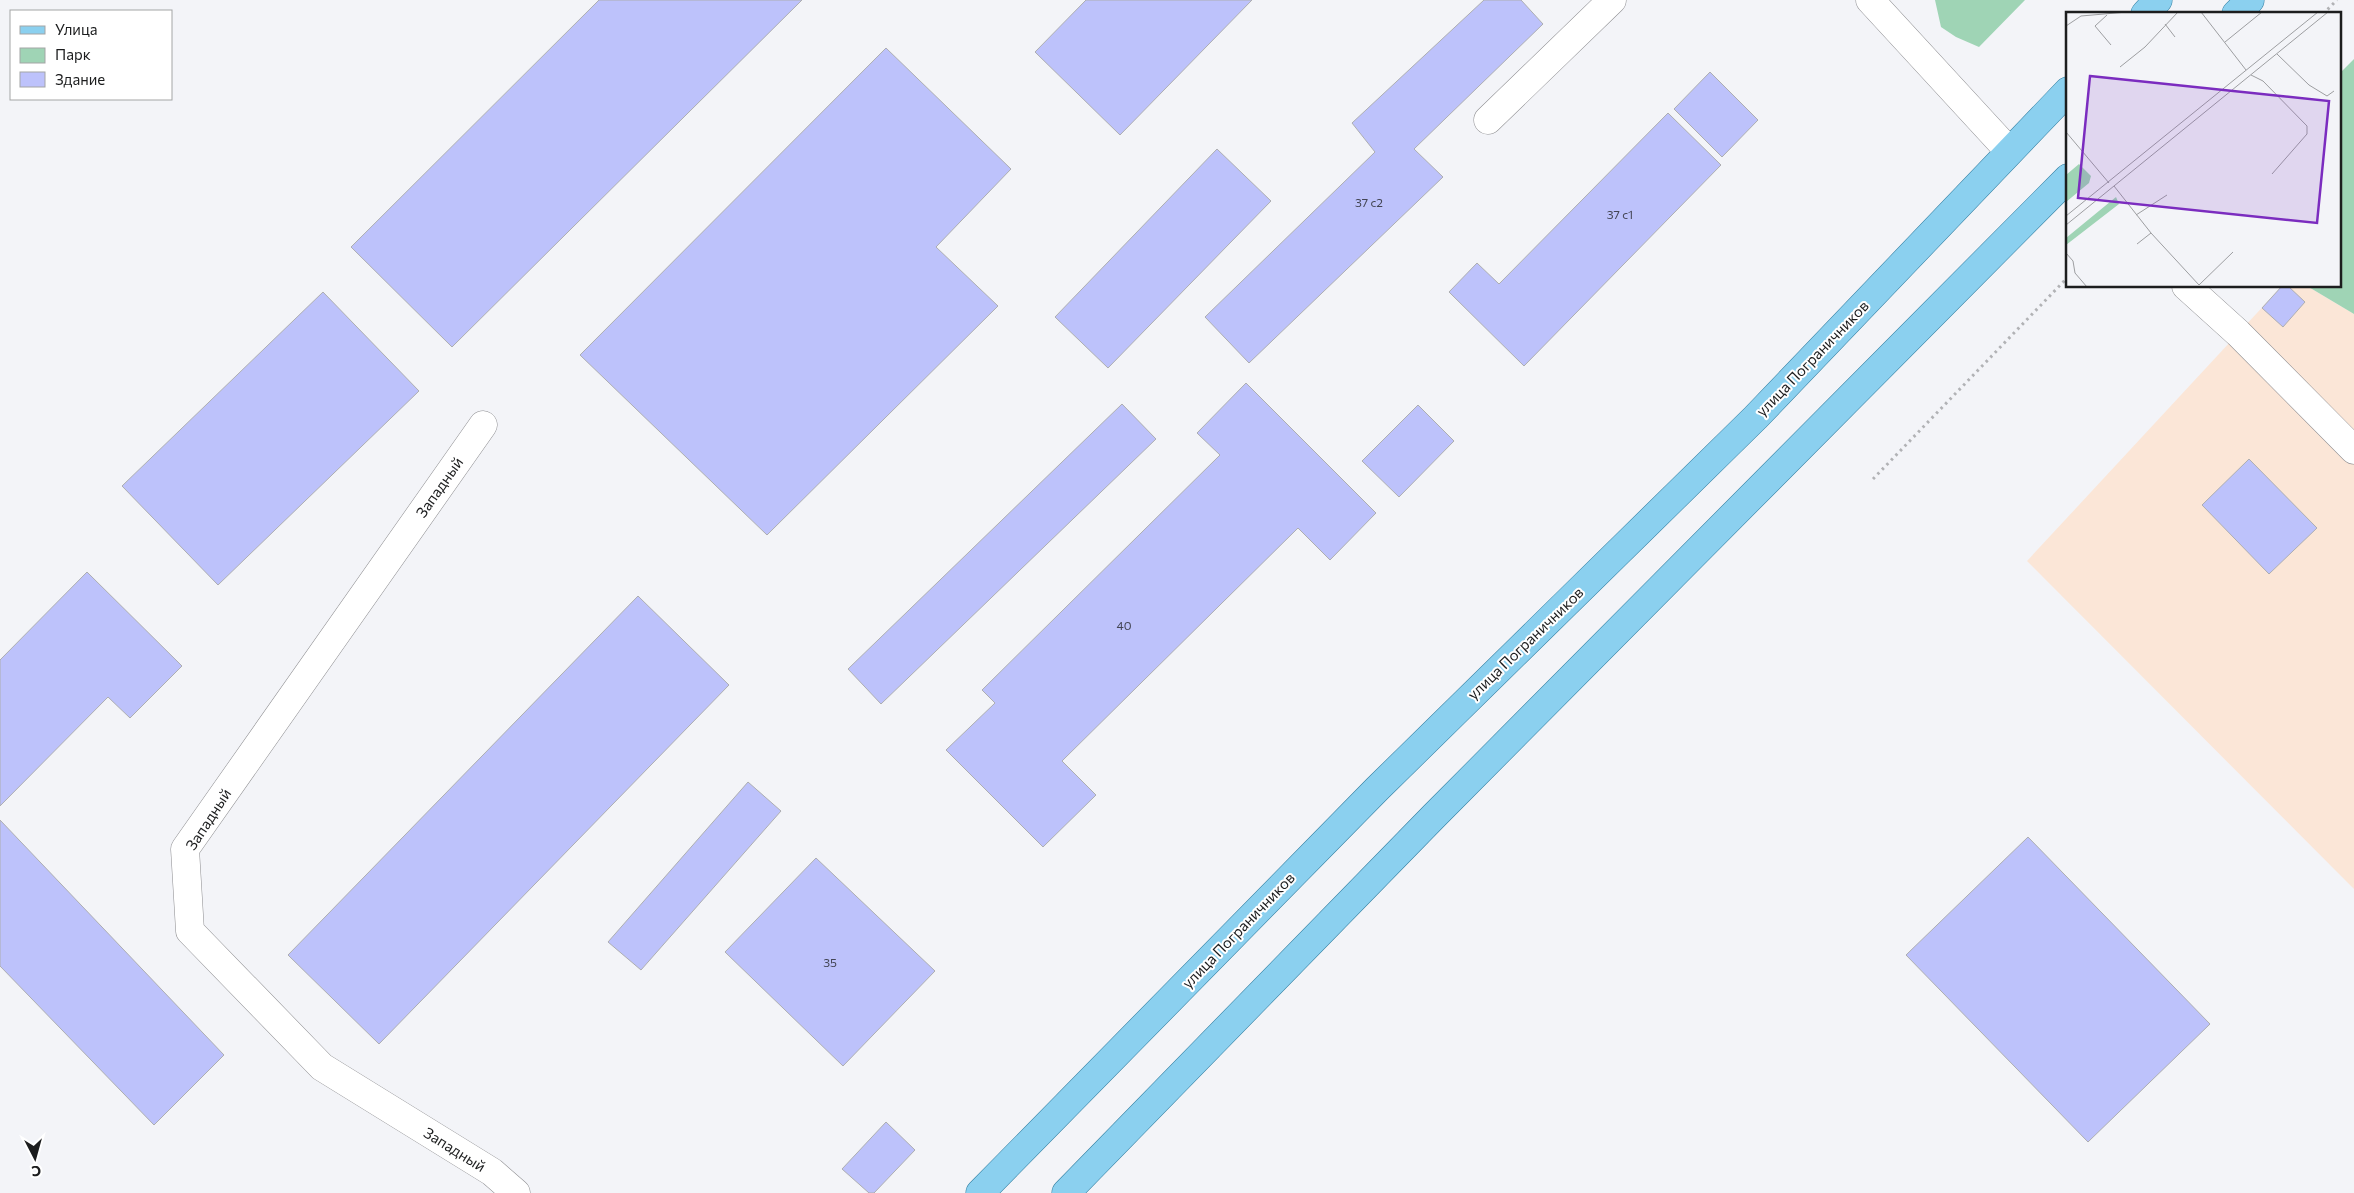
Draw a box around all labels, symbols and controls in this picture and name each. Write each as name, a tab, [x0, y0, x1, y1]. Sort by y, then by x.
legend	[10, 10, 172, 100]
inset map	[2066, 12, 2342, 288]
text: Улица	[55, 20, 97, 38]
text: Парк	[55, 45, 91, 63]
text: Здание	[55, 70, 105, 88]
house number: 37 с2	[1355, 195, 1383, 209]
house number: 37 с1	[1607, 207, 1633, 221]
street label: улица Пограничников	[1752, 296, 1872, 420]
street label: Западный	[412, 453, 466, 521]
street label: улица Пограничников	[1463, 583, 1587, 703]
house number: 40	[1116, 618, 1132, 632]
street label: Западный	[182, 785, 234, 853]
street label: улица Пограничников	[1178, 868, 1298, 992]
house number: 35	[823, 955, 837, 969]
street label: Западный	[421, 1123, 489, 1175]
north arrow	[10, 1133, 60, 1183]
text: С	[31, 1162, 42, 1180]

